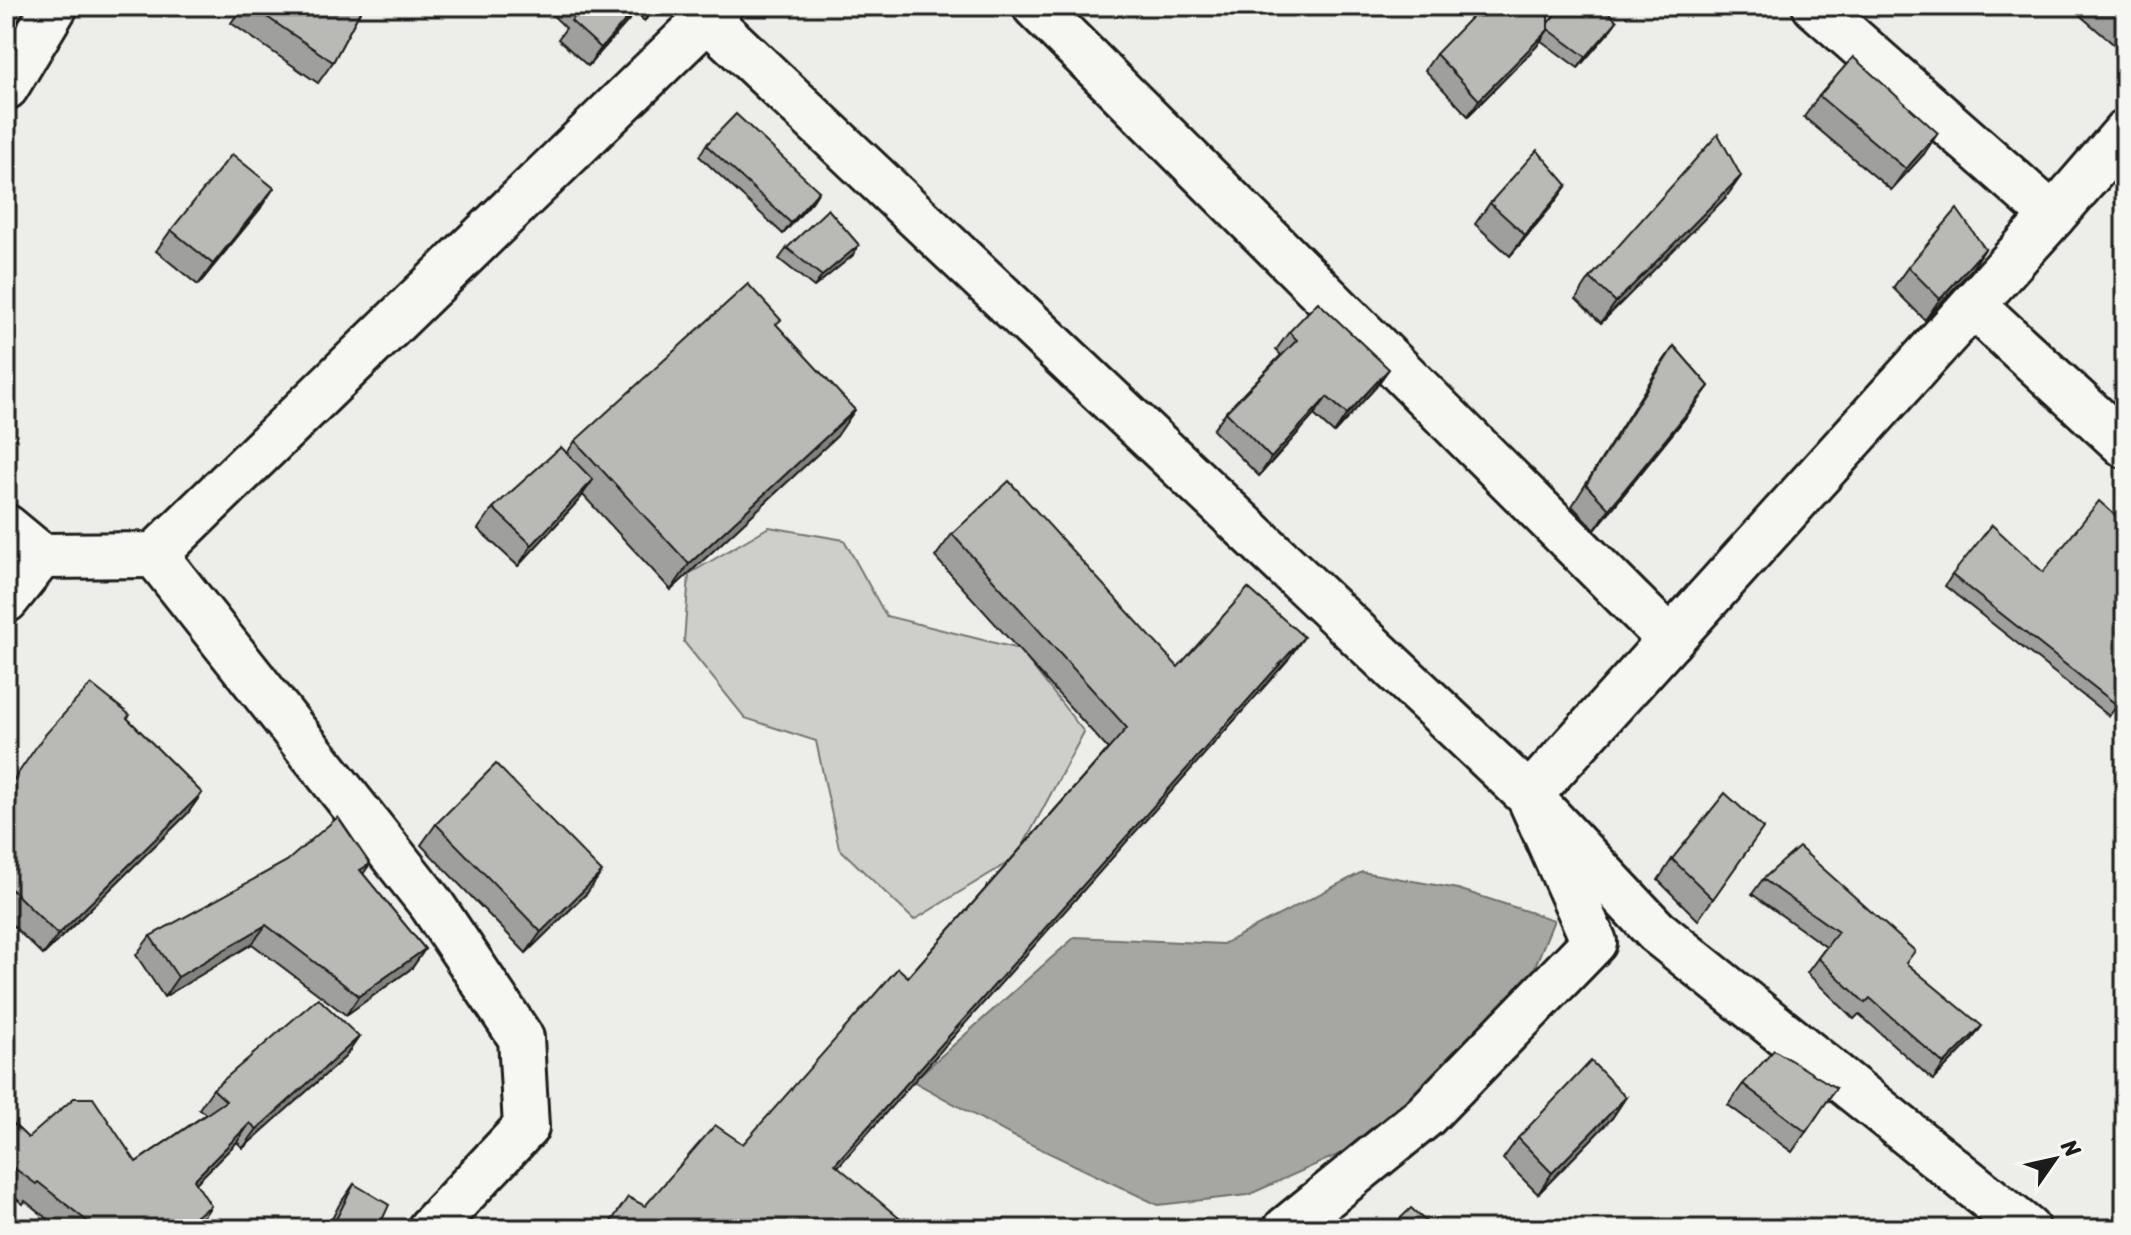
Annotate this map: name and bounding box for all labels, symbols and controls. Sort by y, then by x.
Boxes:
north arrow [2015,1119,2095,1199]
text: N [2050,1130,2092,1166]

